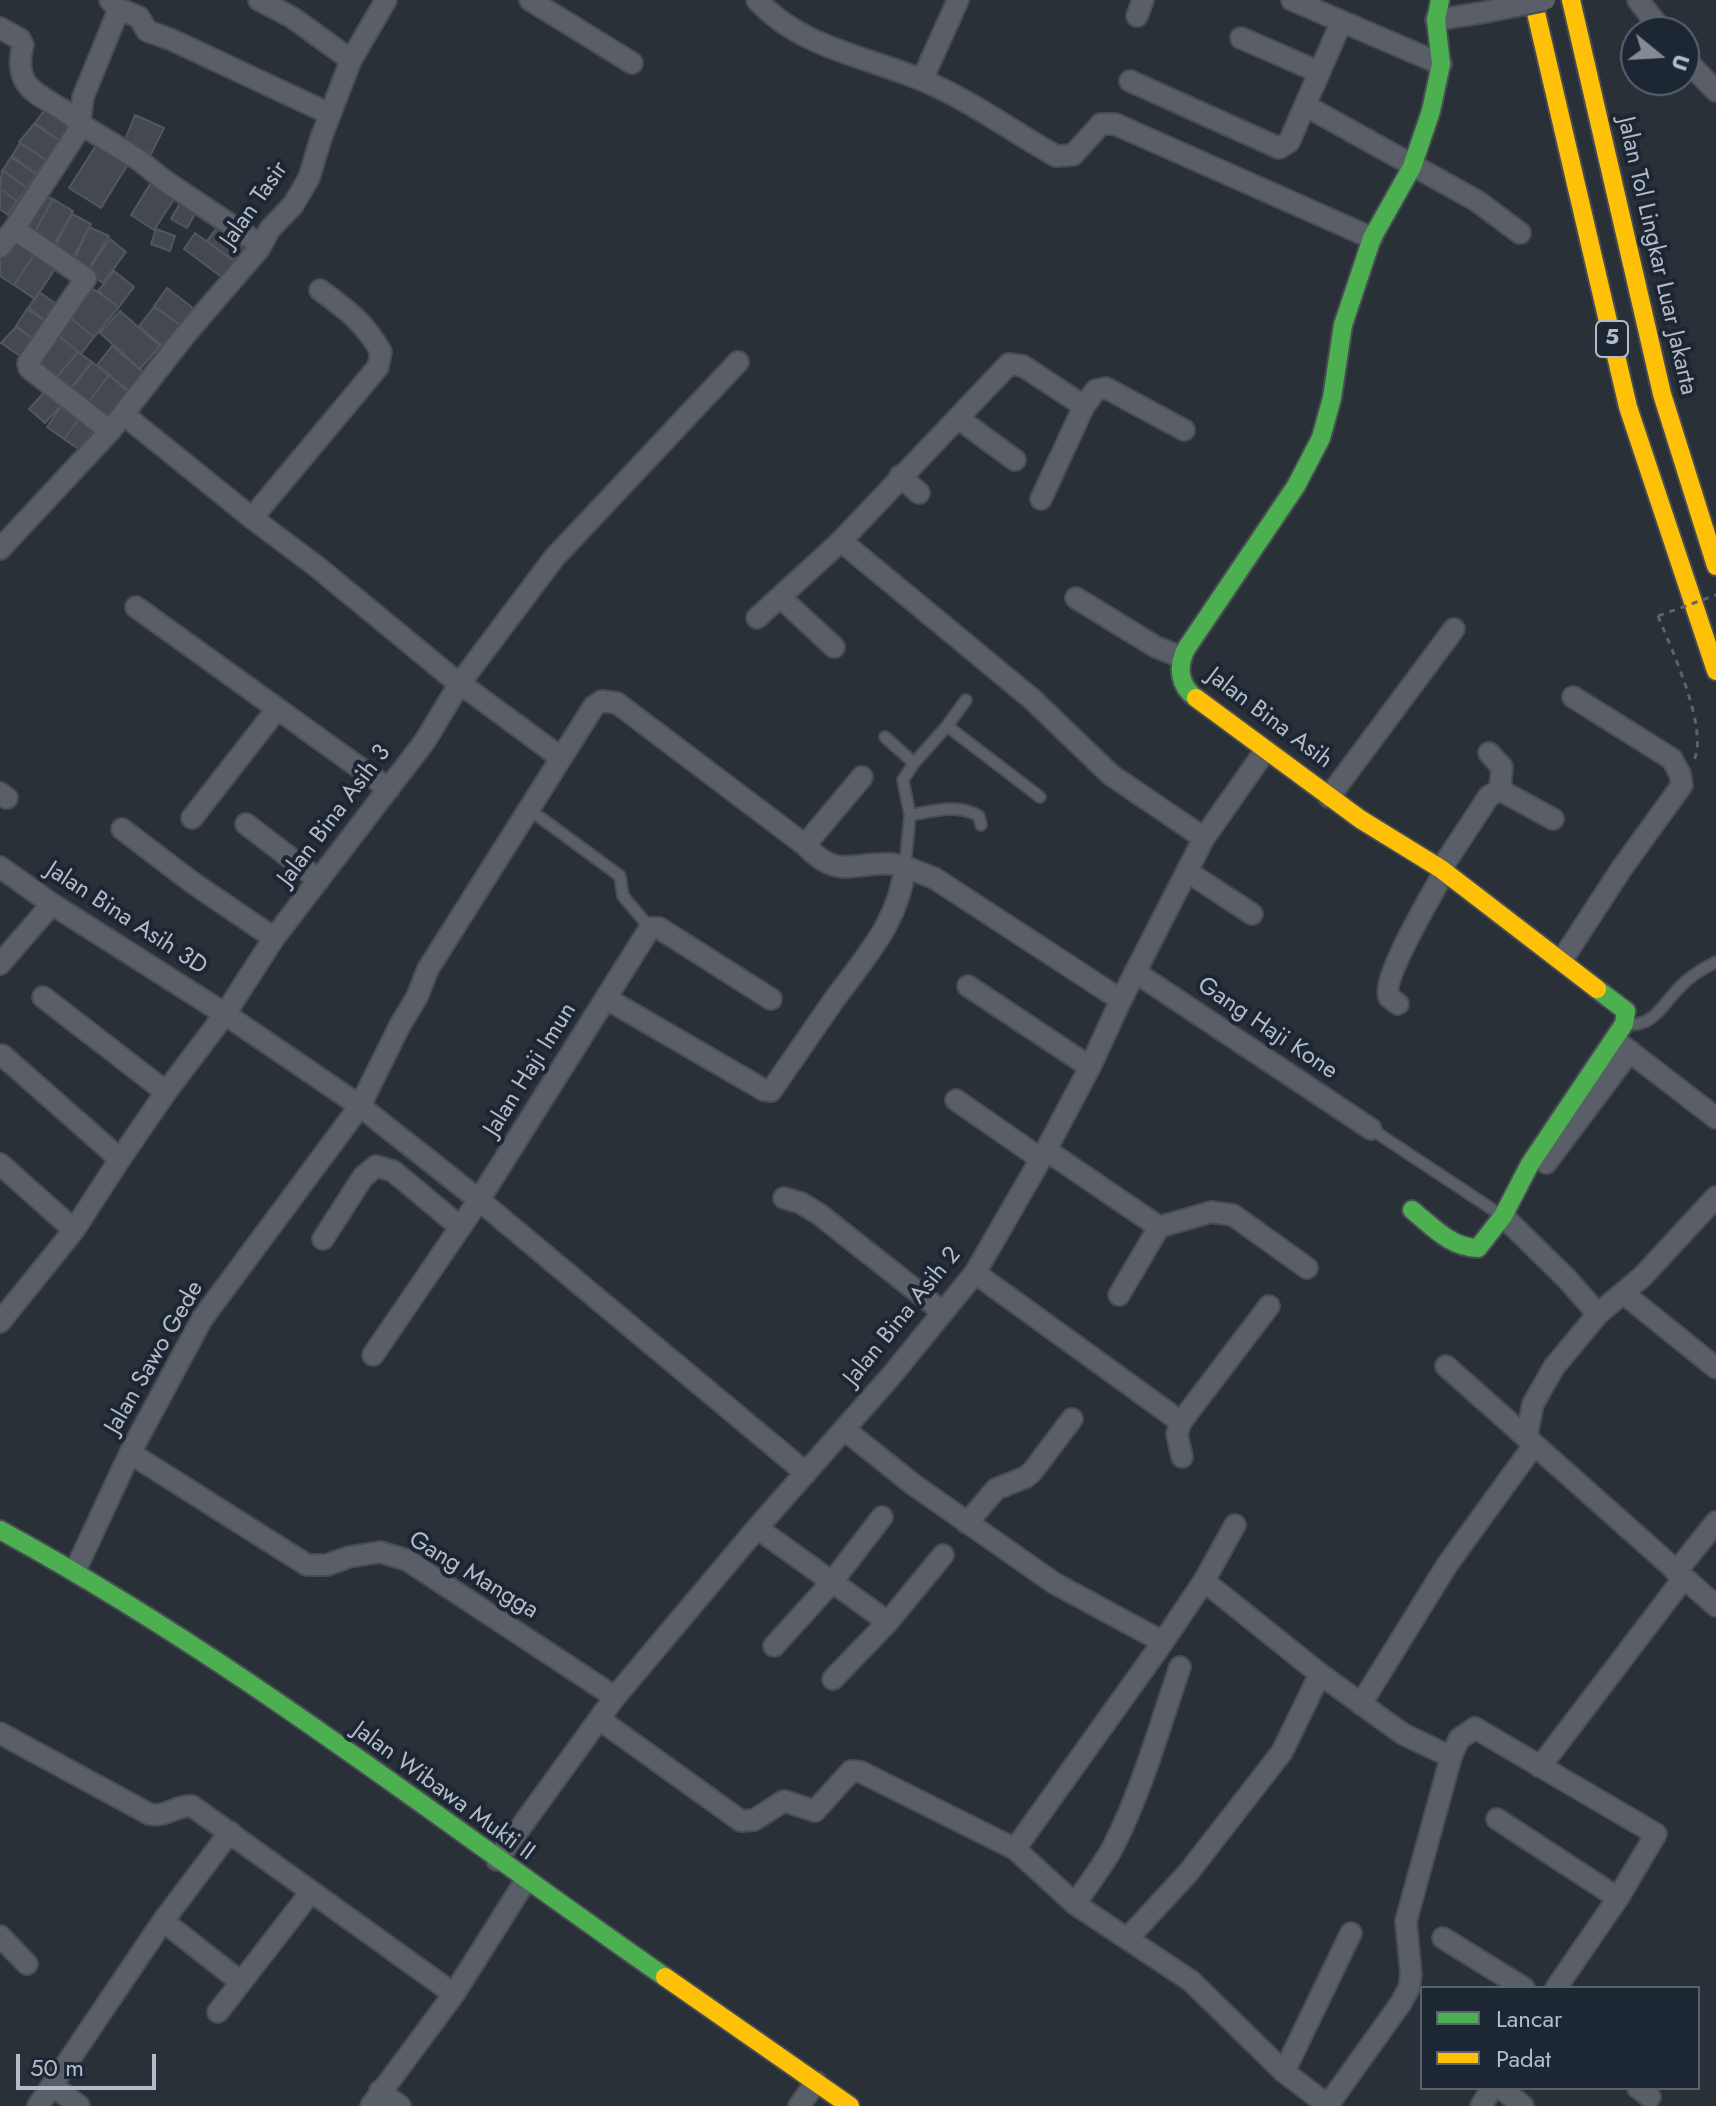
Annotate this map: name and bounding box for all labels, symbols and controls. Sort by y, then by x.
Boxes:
north arrow [1620,16,1700,96]
text: U [1663,51,1699,75]
street label: Jalan Tol Lingkar Luar Jakarta [1610,114,1702,398]
street label: Jalan Tasir [215,156,295,254]
road number: 5 [1596,321,1628,357]
street label: Jalan Bina Asih [1201,663,1337,775]
street label: Jalan Bina Asih 3 [272,740,398,892]
street label: Jalan Bina Asih 3D [40,856,212,982]
street label: Gang Haji Kone [1192,972,1342,1086]
street label: Jalan Haji Imun [478,998,584,1142]
street label: Jalan Bina Asih 2 [838,1242,968,1392]
street label: Jalan Sawo Gede [100,1276,210,1440]
street label: Gang Mangga [403,1526,543,1626]
street label: Jalan Wibawa Mukti II [346,1716,540,1868]
legend [1420,1986,1700,2090]
text: Lancar [1496,2001,1562,2036]
scale bar [20,2038,160,2088]
text: Padat [1496,2041,1551,2076]
text: 50 m [30,2050,84,2085]

